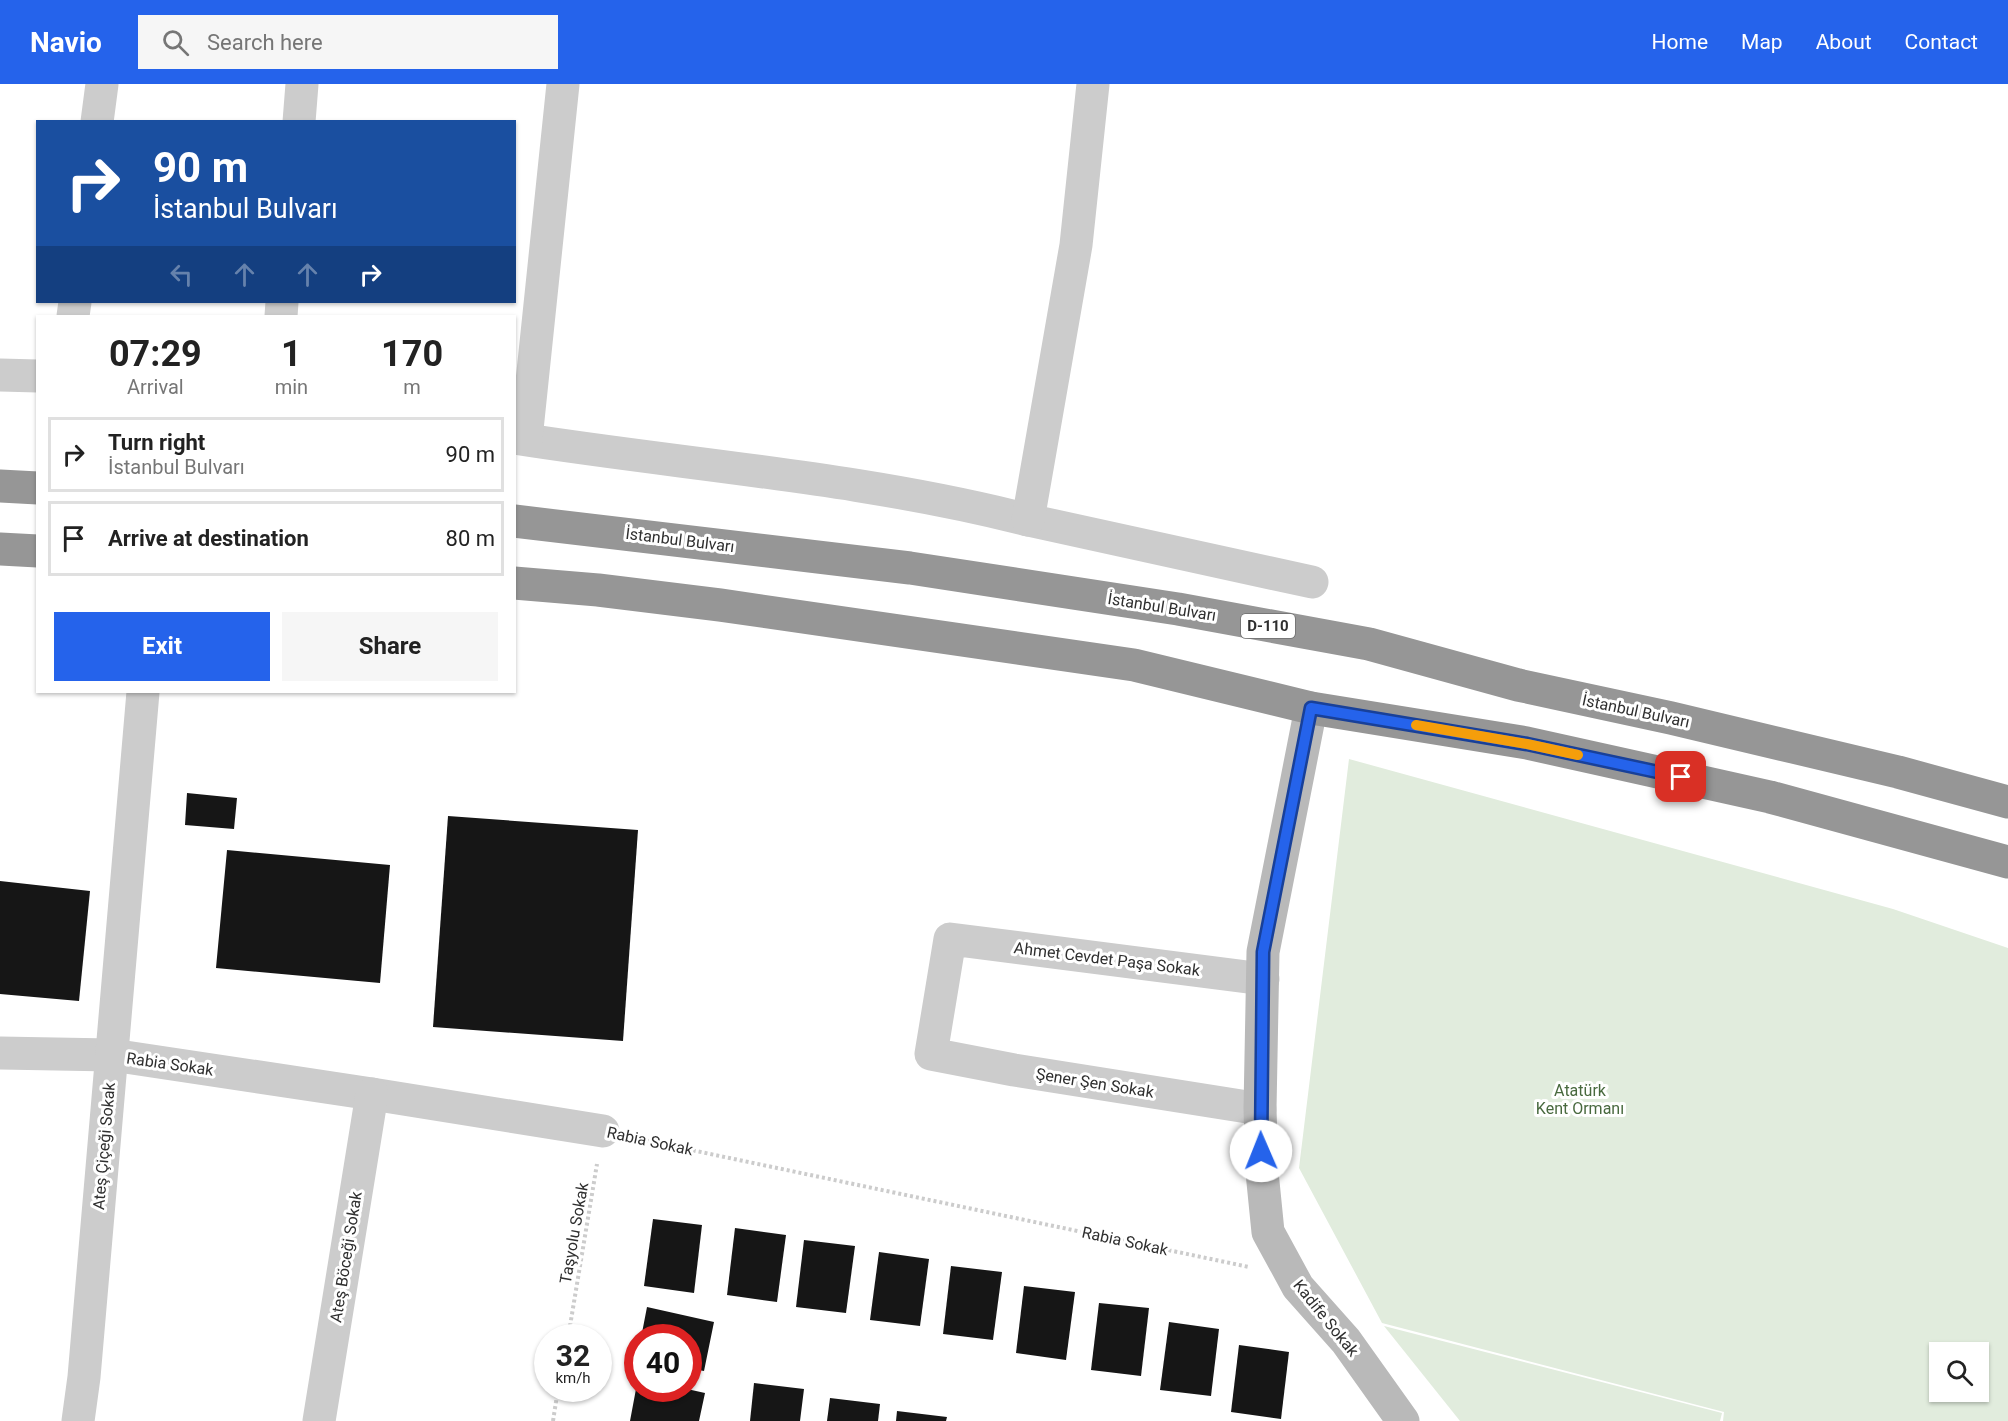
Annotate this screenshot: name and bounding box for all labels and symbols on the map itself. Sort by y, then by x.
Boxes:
street label: İstanbul Bulvarı [625,524,735,556]
street label: İstanbul Bulvarı [1106,589,1218,625]
road number: D-110 [1241,614,1295,638]
street label: İstanbul Bulvarı [1580,690,1692,732]
pin [1655,751,1706,802]
street label: Ahmet Cevdet Paşa Sokak [1013,938,1202,980]
street label: Rabia Sokak [125,1048,216,1080]
street label: Şener Şen Sokak [1035,1064,1156,1102]
street label: Ateş Çiçeği Sokak [89,1081,119,1210]
park label: Atatürk Kent Ormanı [1536,1081,1624,1118]
position arrow [1229,1119,1293,1183]
street label: Rabia Sokak [605,1123,696,1160]
street label: Taşyolu Sokak [556,1180,592,1285]
street label: Ateş Böceği Sokak [326,1189,366,1324]
street label: Rabia Sokak [1080,1223,1171,1260]
street label: Kadife Sokak [1289,1276,1363,1361]
speed limit sign: 40 [624,1324,702,1402]

